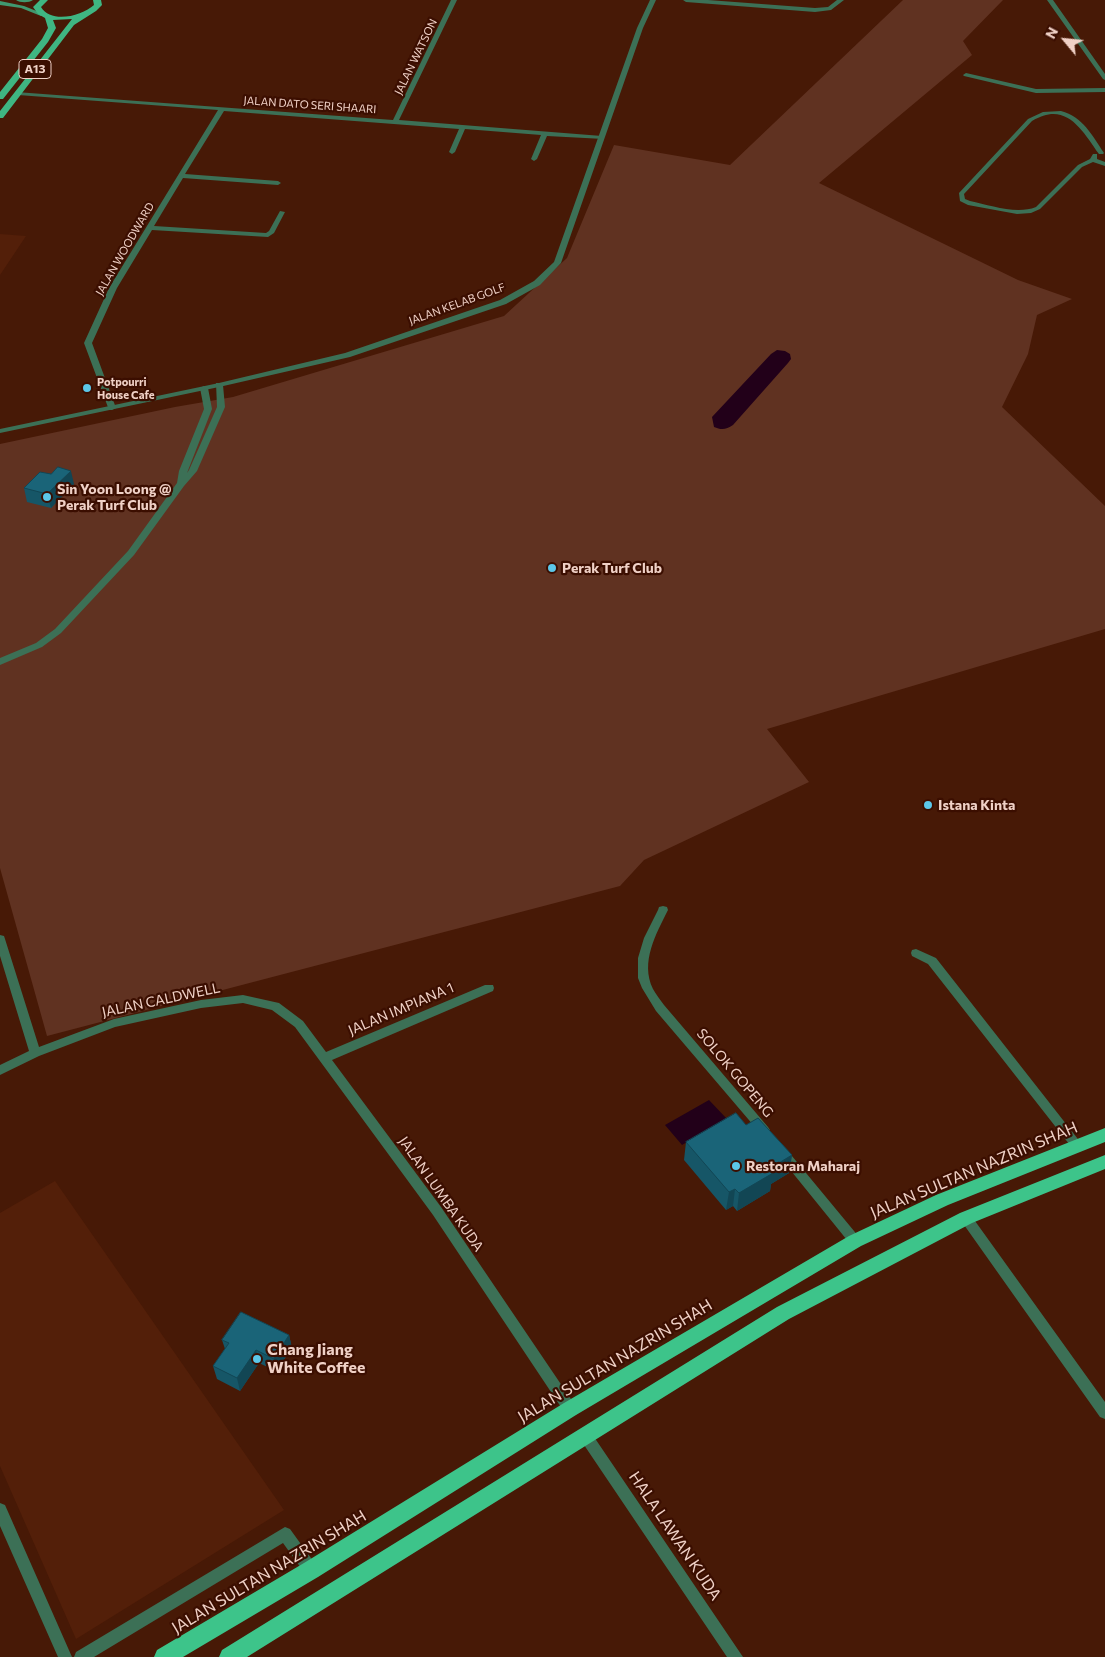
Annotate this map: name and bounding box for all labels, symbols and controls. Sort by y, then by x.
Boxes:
north arrow [1040,15,1090,65]
street label: JALAN WATSON [392,17,440,97]
text: N [1041,24,1061,41]
road number: A13 [19,60,51,78]
street label: JALAN DATO SERI SHAARI [243,94,377,116]
street label: JALAN WOODWARD [93,200,157,298]
street label: JALAN KELAB GOLF [407,280,507,328]
place label: Potpourri House Cafe [97,375,155,401]
marker: Potpourri House Cafe [81,382,93,394]
place label: Sin Yoon Loong @ Perak Turf Club [57,481,172,514]
marker: Sin Yoon Loong @ Perak Turf Club [41,491,53,503]
place label: Perak Turf Club [562,560,662,576]
marker: Perak Turf Club [546,562,558,574]
place label: Istana Kinta [938,797,1015,813]
marker: Istana Kinta [922,799,934,811]
street label: JALAN CALDWELL [100,979,222,1021]
street label: JALAN IMPIANA 1 [346,979,456,1039]
street label: SOLOK GOPENG [693,1025,777,1121]
street label: JALAN SULTAN NAZRIN SHAH [867,1118,1081,1222]
street label: JALAN LUMBA KUDA [395,1133,487,1255]
place label: Restoran Maharaj [746,1158,860,1174]
marker: Restoran Maharaj [730,1160,742,1172]
street label: JALAN SULTAN NAZRIN SHAH [514,1295,716,1427]
place label: Chang Jiang White Coffee [267,1340,365,1378]
marker: Chang Jiang White Coffee [251,1353,263,1365]
street label: HALA LAWAN KUDA [625,1468,725,1604]
street label: JALAN SULTAN NAZRIN SHAH [168,1506,370,1638]

